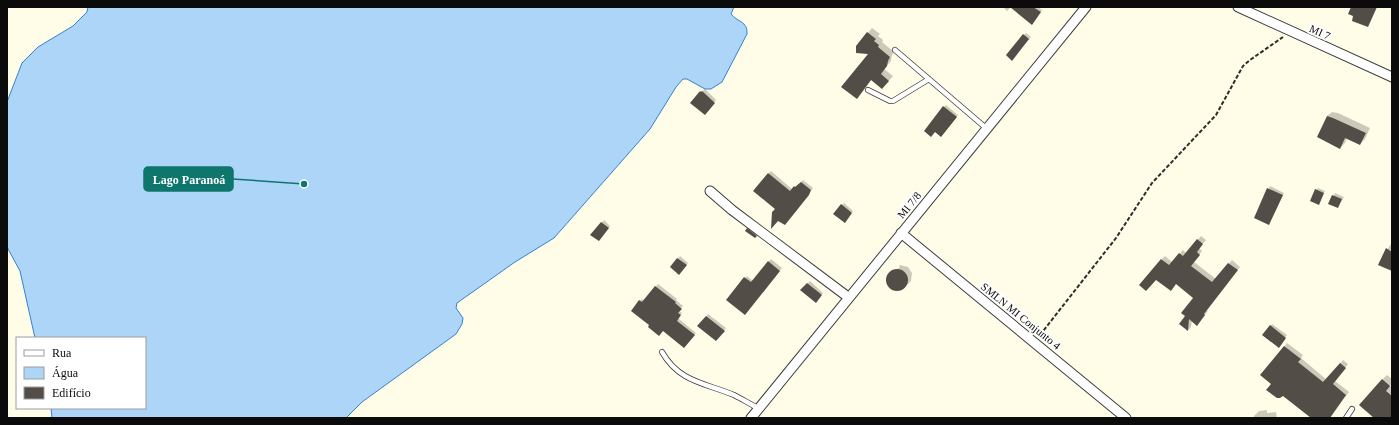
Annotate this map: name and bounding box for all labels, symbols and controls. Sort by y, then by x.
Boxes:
street label: MI 7 [1308,22,1333,42]
callout: Lago Paranoá [144,167,233,191]
text: Lago Paranoá [153,173,225,187]
street label: MI 7/8 [895,189,923,221]
street label: SMLN MI Conjunto 4 [979,280,1064,352]
legend [16,337,146,409]
text: Rua [52,346,72,360]
text: Água [52,366,79,380]
text: Edifício [52,386,91,400]

